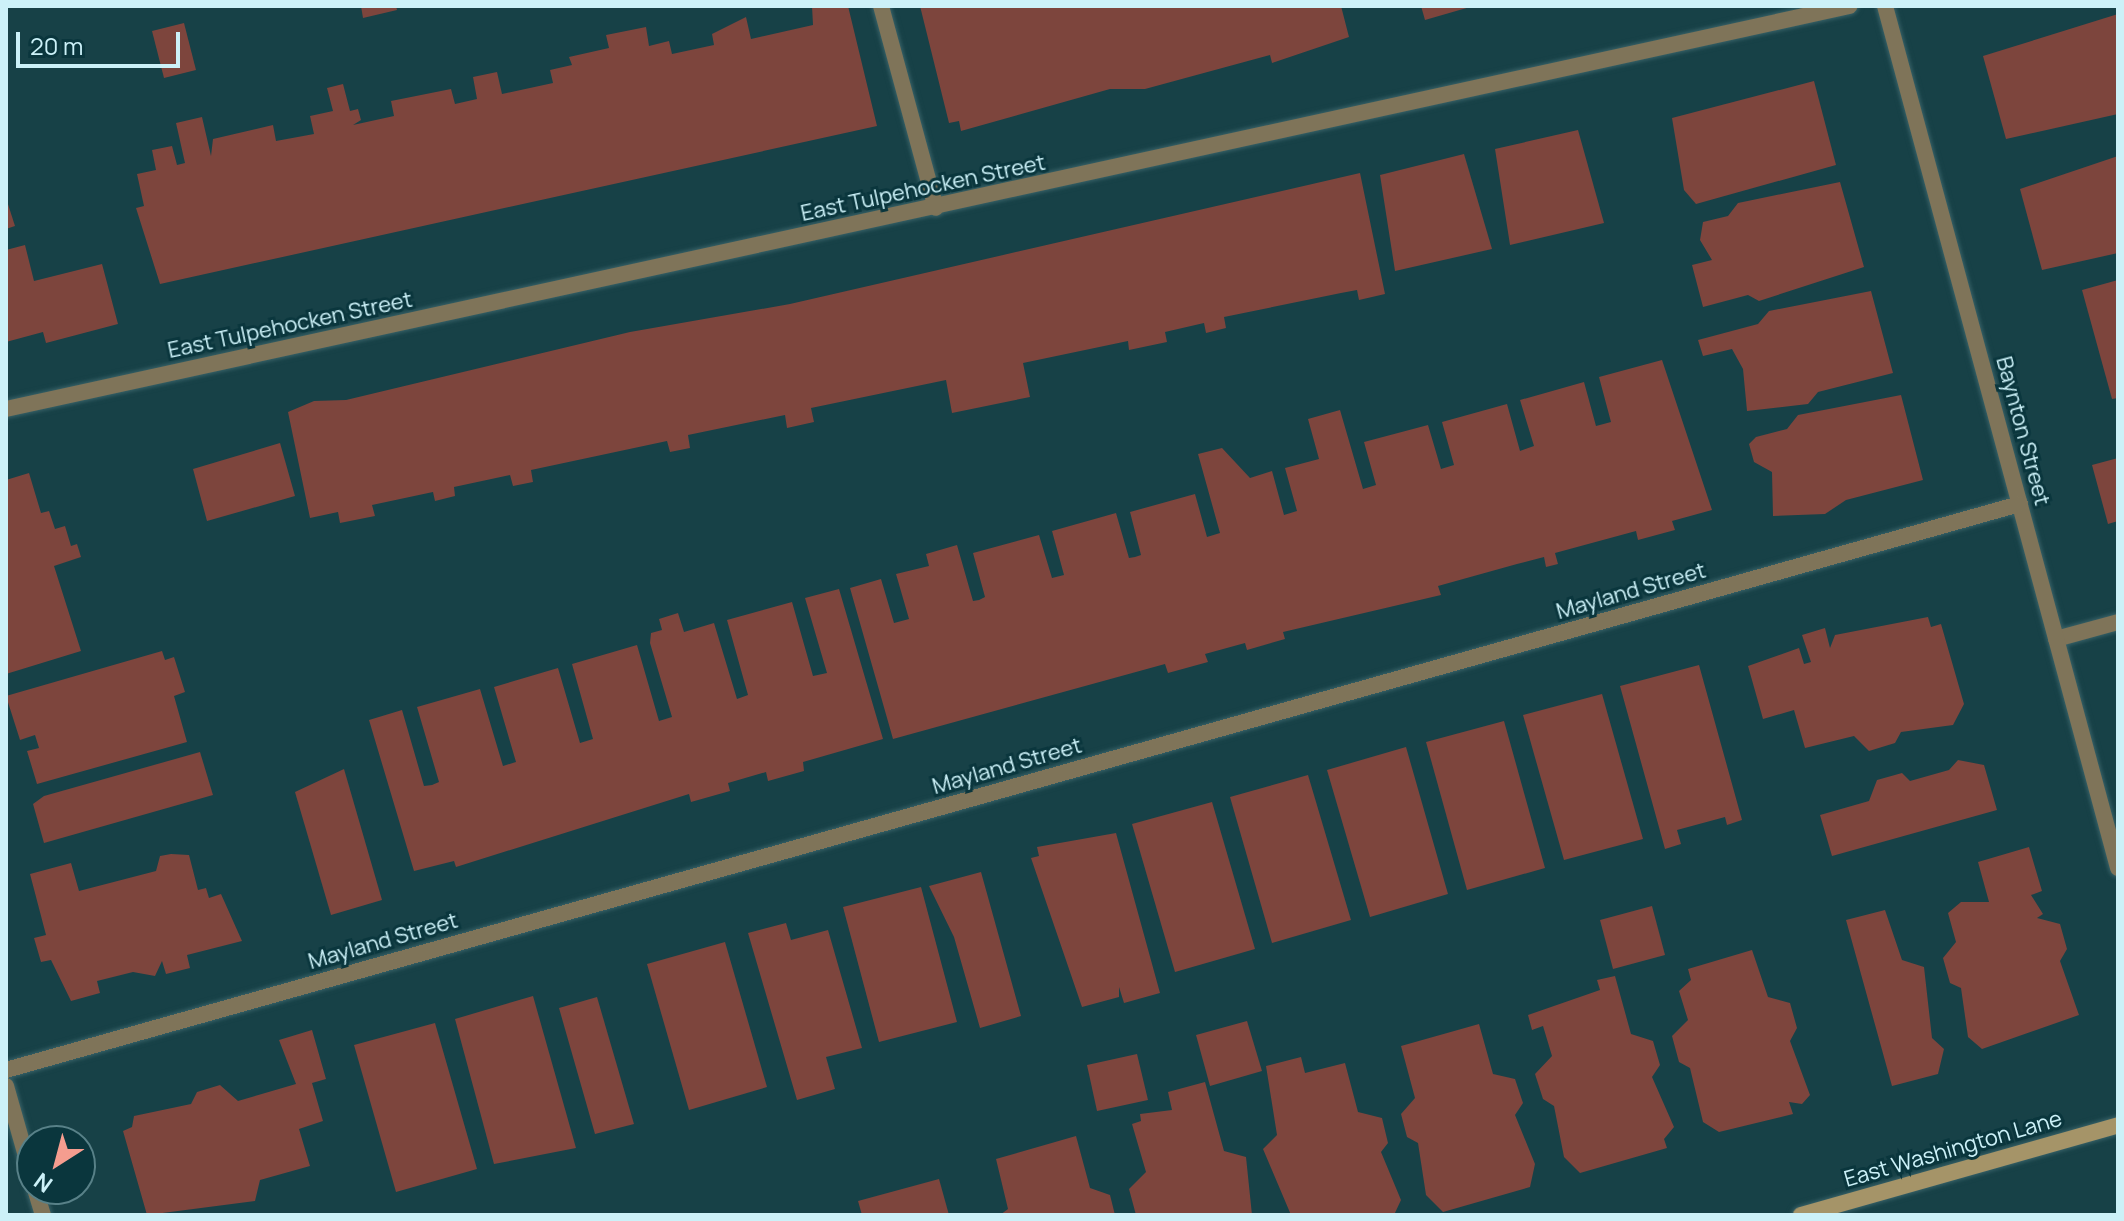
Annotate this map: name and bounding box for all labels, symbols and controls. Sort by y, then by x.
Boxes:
scale bar [20,16,184,66]
text: 20 m [30,29,83,62]
street label: East Tulpehocken Street [798,149,1048,227]
street label: East Tulpehocken Street [165,286,415,364]
street label: Baynton Street [1990,354,2056,508]
street label: Mayland Street [1553,557,1709,625]
street label: Mayland Street [929,732,1085,800]
street label: Mayland Street [305,907,461,975]
street label: East Washington Lane [1841,1105,2065,1193]
north arrow [16,1125,96,1205]
text: N [28,1166,58,1200]

